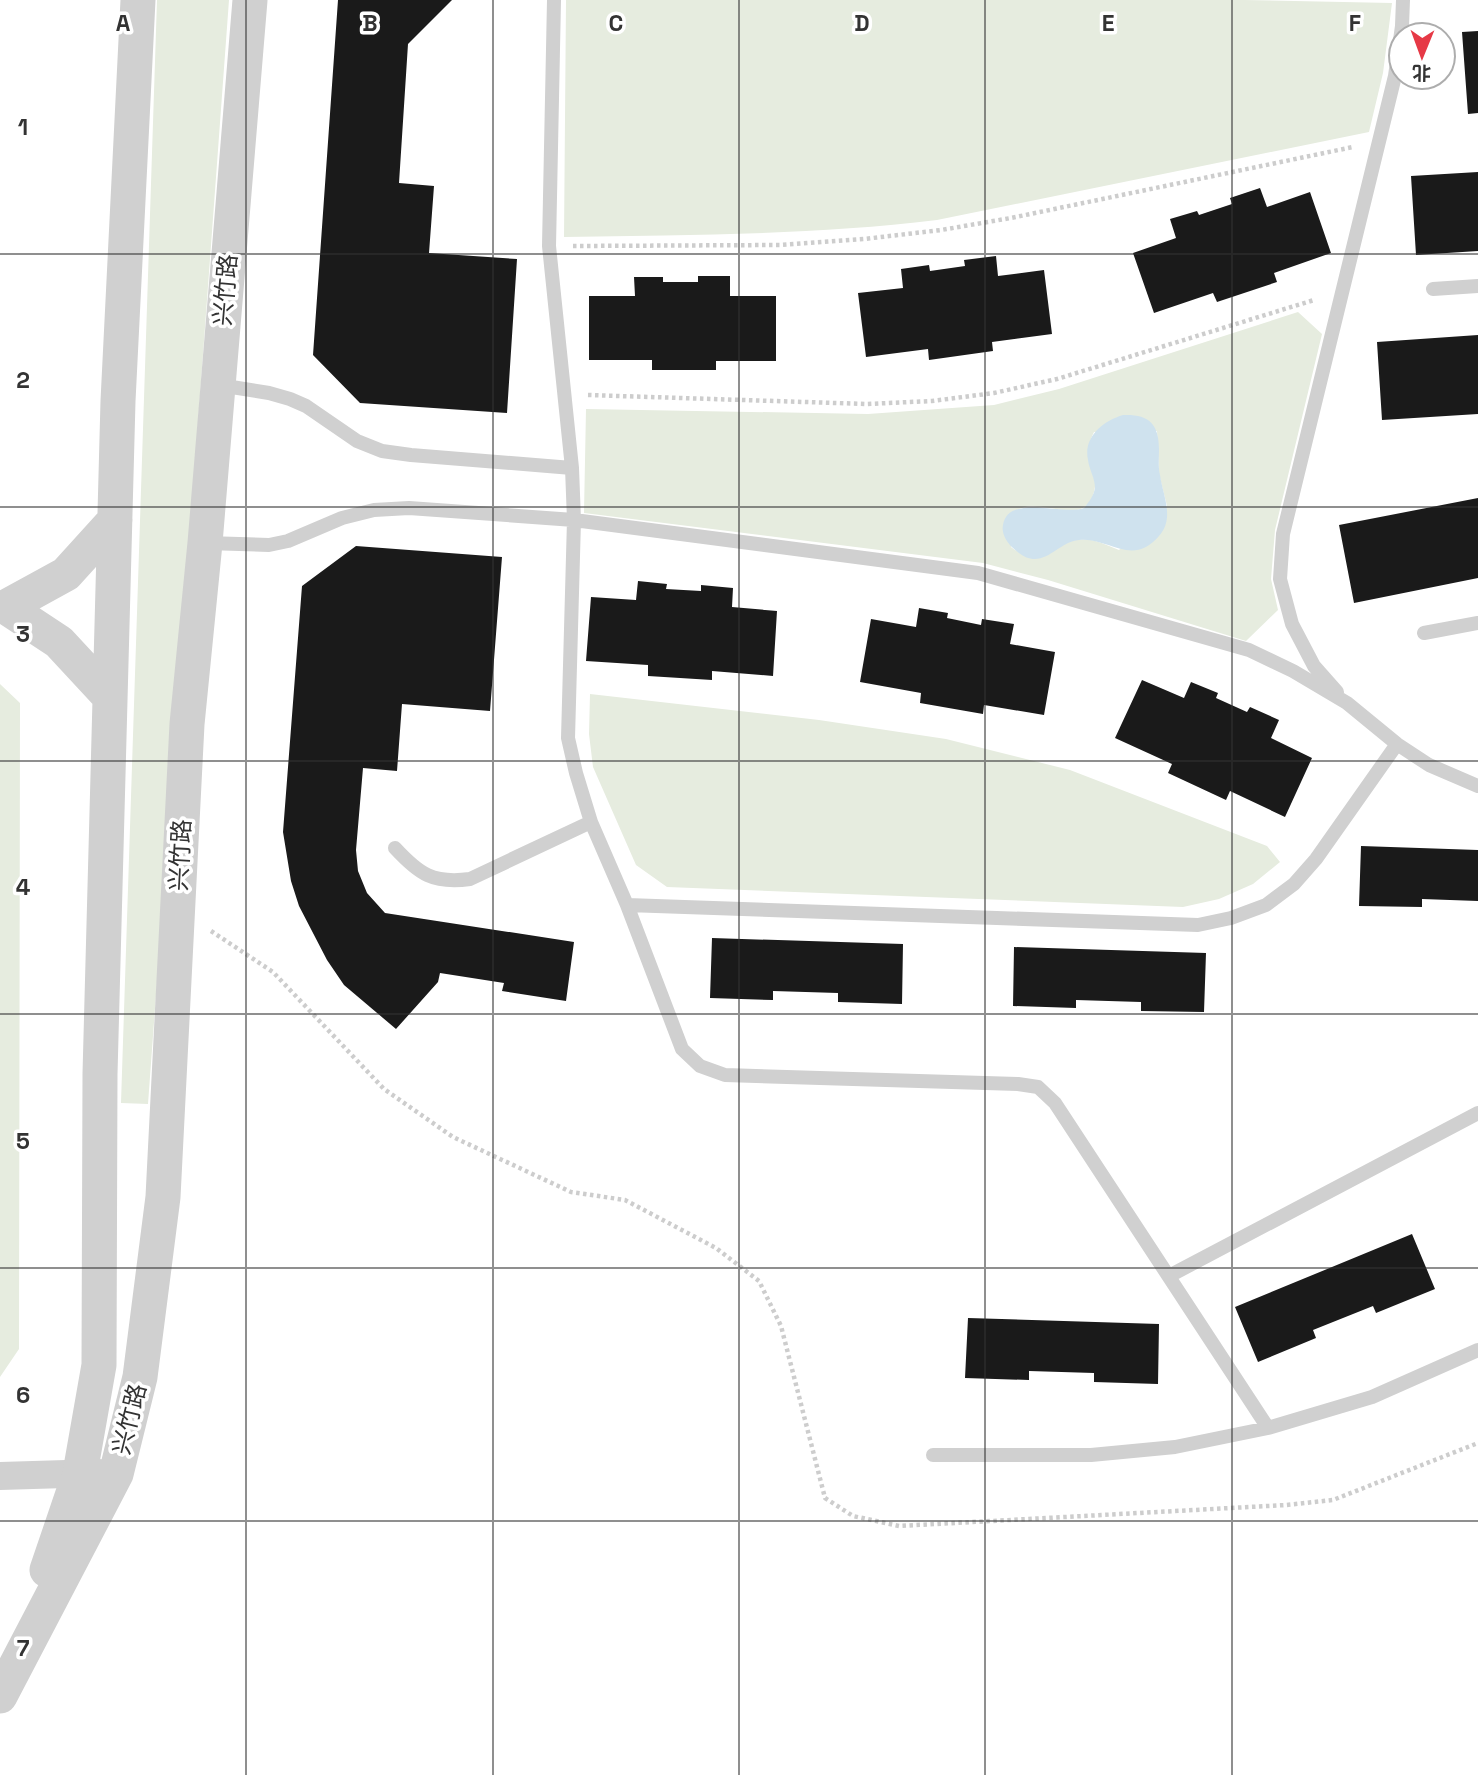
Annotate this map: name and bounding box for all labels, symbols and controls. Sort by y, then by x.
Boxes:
text: A [116,8,131,38]
text: B [362,8,378,38]
text: C [609,8,623,38]
text: D [854,8,870,38]
text: E [1102,8,1114,38]
text: F [1349,8,1361,38]
north arrow [1387,21,1457,91]
text: 北 [1412,60,1431,85]
text: 1 [18,112,28,142]
street label: 兴竹路 [206,253,244,327]
text: 2 [16,365,30,395]
text: 3 [16,619,30,649]
street label: 兴竹路 [163,818,197,892]
text: 4 [16,872,31,902]
text: 5 [16,1126,30,1156]
text: 6 [16,1380,30,1410]
street label: 兴竹路 [105,1380,153,1458]
text: 7 [17,1633,30,1663]

